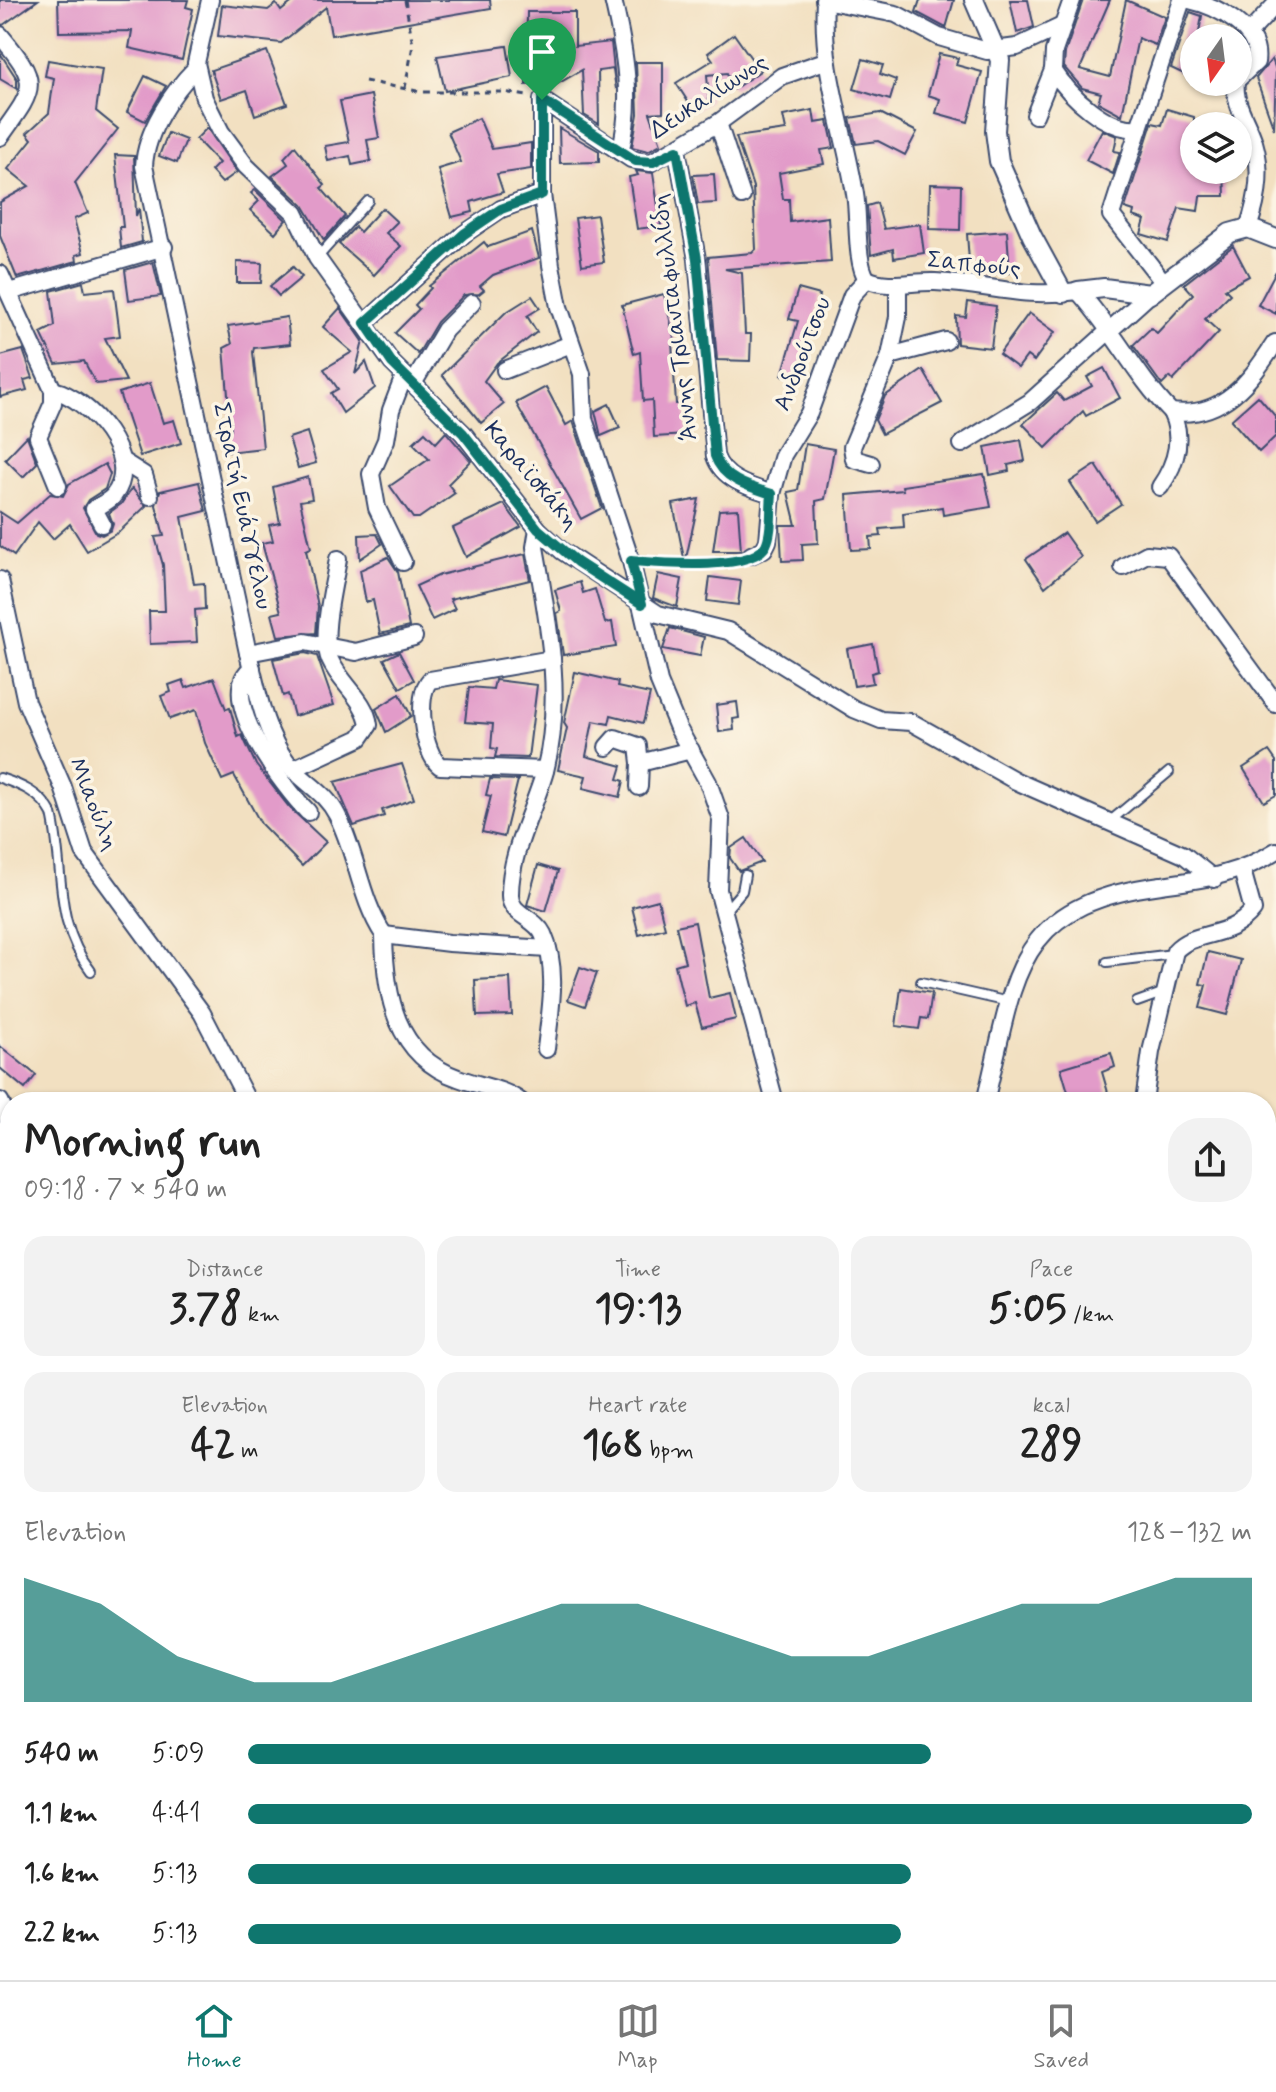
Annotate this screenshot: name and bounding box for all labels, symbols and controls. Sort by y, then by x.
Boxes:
pin [508,18,576,100]
north arrow [1180,24,1252,96]
map controls [1180,24,1252,184]
icon: arrive [520,30,564,74]
street label: Δευκαλίωνος [644,47,774,147]
button: layers [1180,112,1252,184]
street label: Άννης Τριανταφυλλίδη [644,192,706,442]
street label: Σαπφούς [926,245,1022,285]
street label: Ανδρούτσου [767,292,839,415]
street label: Στρατή Ευάγγελου [205,400,279,612]
street label: Καραϊσκάκη [476,415,586,537]
street label: Μιαούλη [60,753,126,855]
text: Morning run [24,1114,261,1172]
button: share [1168,1118,1252,1202]
text: 09:18 · 7 × 540 m [24,1173,227,1207]
text: Distance [186,1256,263,1284]
text: Time [615,1256,661,1284]
text: Pace [1029,1256,1073,1284]
text: 3.78 [169,1284,242,1336]
text: 19:13 [594,1284,682,1336]
text: 5:05 [988,1284,1067,1336]
text: km [242,1301,280,1329]
text: /km [1067,1301,1114,1329]
text: Elevation [181,1392,268,1420]
text: Heart rate [589,1392,687,1420]
text: kcal [1033,1392,1070,1420]
text: 42 [191,1420,235,1472]
text: 168 [582,1420,644,1472]
text: 289 [1020,1420,1083,1472]
text: m [235,1437,259,1465]
text: bpm [644,1437,694,1465]
text: Elevation [24,1516,126,1550]
text: 128–132 m [1127,1516,1252,1550]
text: 540 m [24,1737,99,1771]
text: 5:09 [152,1737,205,1771]
text: 1.1 km [24,1797,98,1831]
text: 4:41 [152,1797,200,1831]
text: 1.6 km [24,1857,99,1891]
text: 5:13 [152,1857,197,1891]
text: 2.2 km [24,1917,100,1951]
text: 5:13 [152,1917,197,1951]
tab: Home [187,1999,242,2075]
tab: Map [616,1999,660,2075]
tab: Saved [1033,1999,1089,2075]

